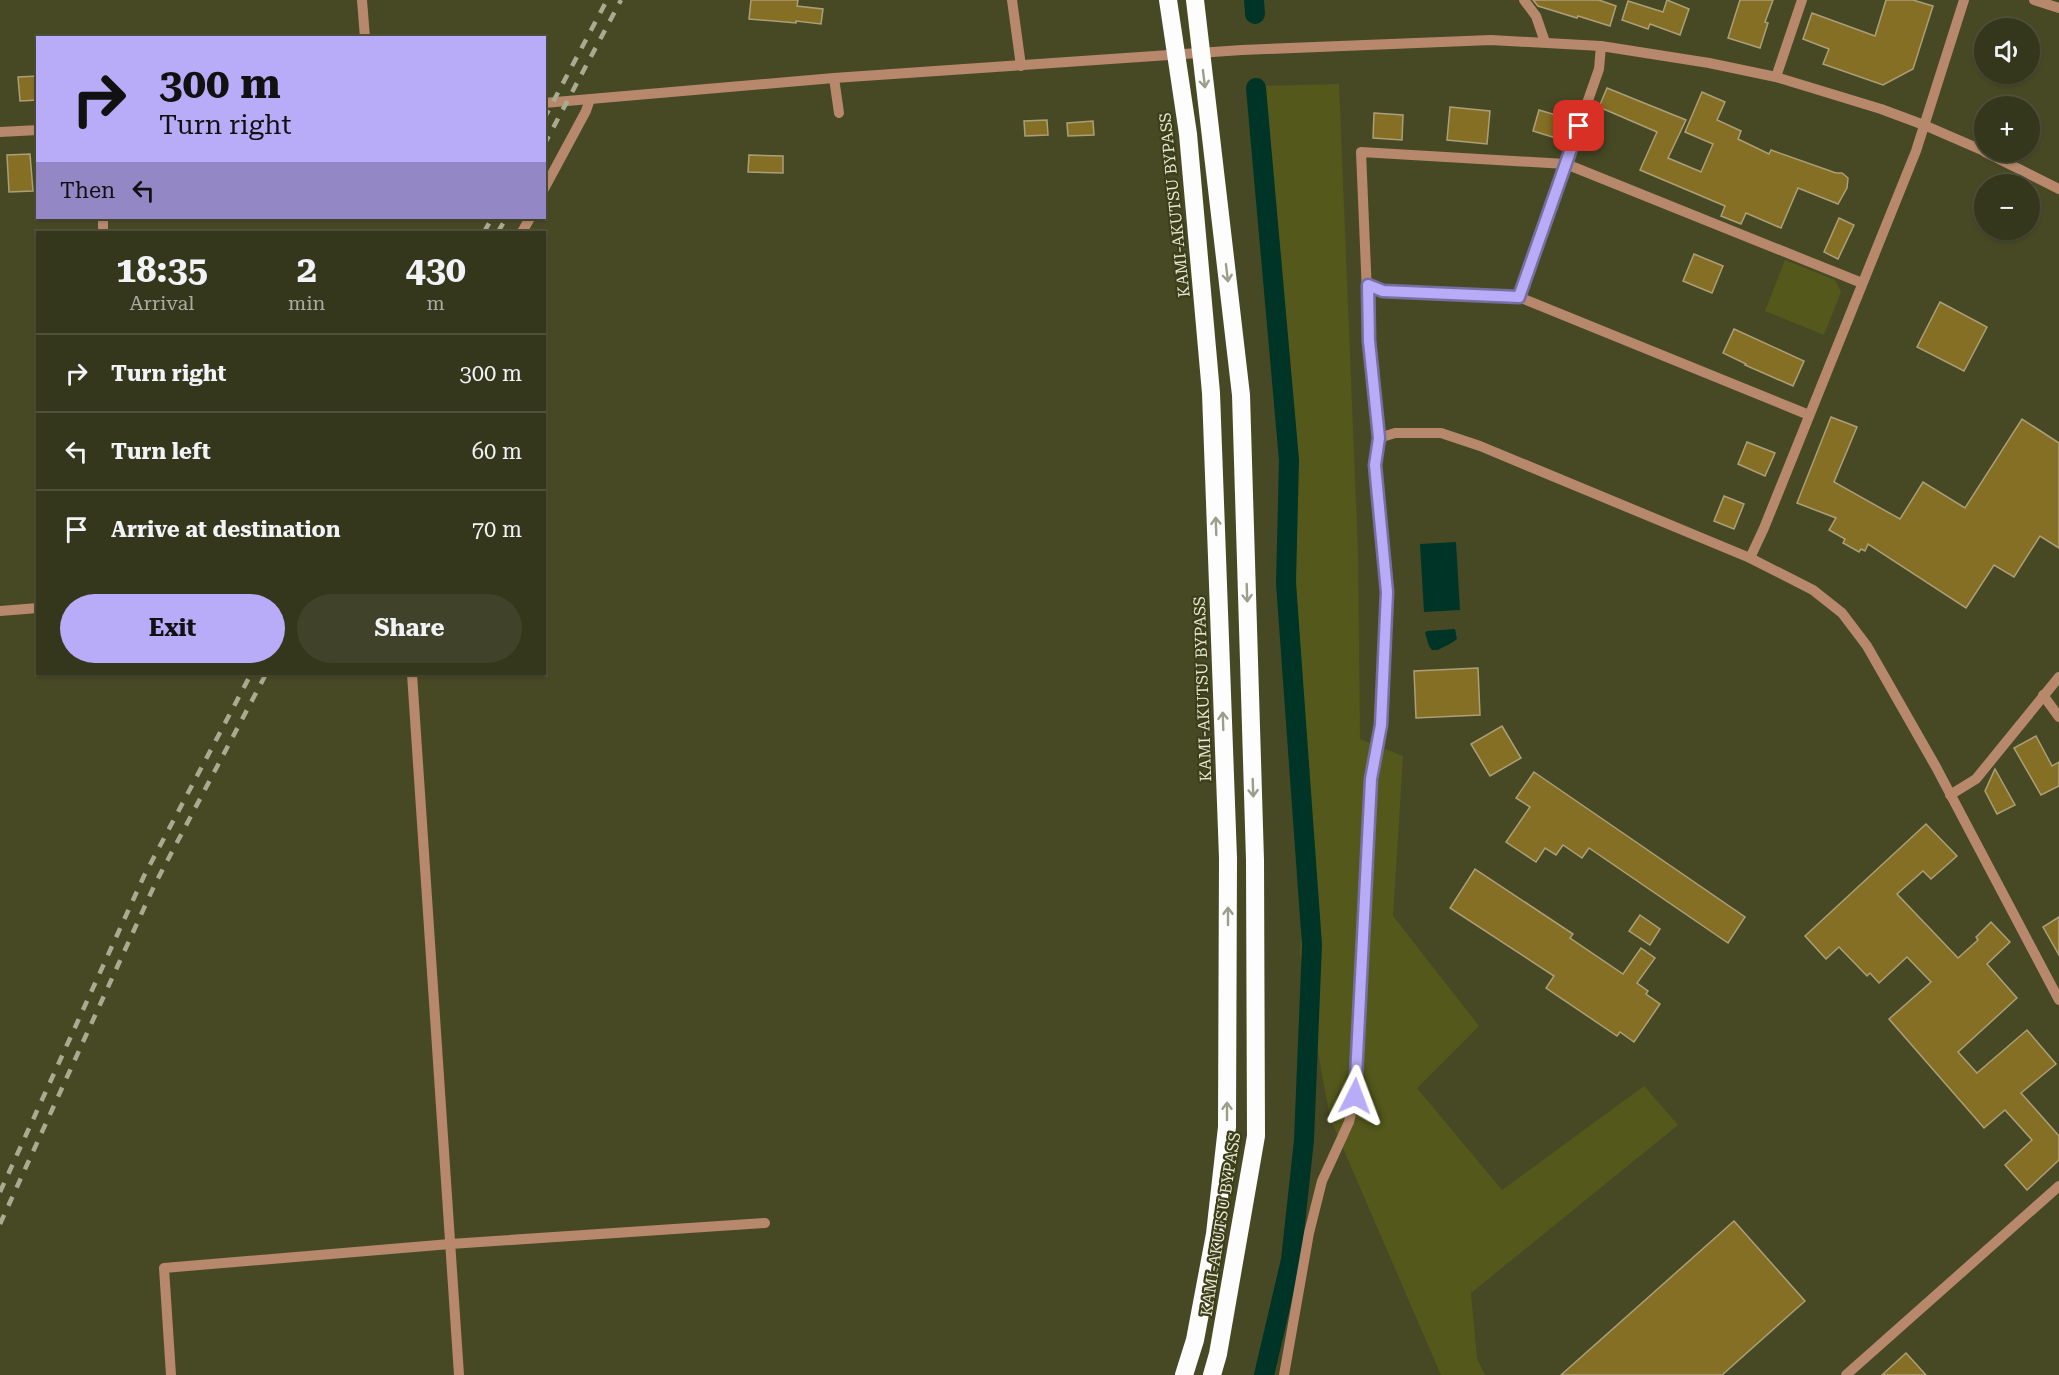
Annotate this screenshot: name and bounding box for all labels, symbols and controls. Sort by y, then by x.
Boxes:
map controls [1974,18,2040,240]
button: sound [1974,18,2040,84]
text: 300 m [159,59,281,108]
icon: right [60,60,138,138]
one-way arrow [1199,68,1210,88]
button: + [1974,96,2040,162]
pin [1553,100,1604,151]
text: Turn right [159,109,292,141]
icon: arrive [1562,109,1595,142]
street label: KAMI-AKUTSU BYPASS [1155,112,1194,298]
icon: left [127,174,160,207]
button: − [1974,174,2040,240]
text: Then [60,178,115,203]
text: 18:35 [116,249,208,291]
text: 2 [297,249,317,291]
text: 430 [406,249,466,291]
one-way arrow [1222,262,1233,282]
text: Arrival [129,291,194,315]
text: min [288,291,325,315]
text: m [427,291,445,315]
icon: right [60,357,93,390]
text: Turn right [111,361,226,386]
text: 300 m [459,361,522,386]
icon: left [60,435,93,468]
text: Turn left [111,439,211,464]
text: 60 m [472,439,522,464]
icon: arrive [60,513,93,546]
one-way arrow [1210,516,1221,536]
text: Arrive at destination [111,517,340,542]
text: 70 m [472,517,522,542]
one-way arrow [1241,582,1253,602]
button: Exit [60,594,285,663]
button: Share [297,594,522,663]
street label: KAMI-AKUTSU BYPASS [1190,596,1215,782]
one-way arrow [1217,711,1228,731]
one-way arrow [1247,777,1258,797]
one-way arrow [1222,906,1234,926]
position arrow [1323,1064,1387,1128]
one-way arrow [1221,1101,1233,1121]
street label: KAMI-AKUTSU BYPASS [1197,1131,1244,1317]

